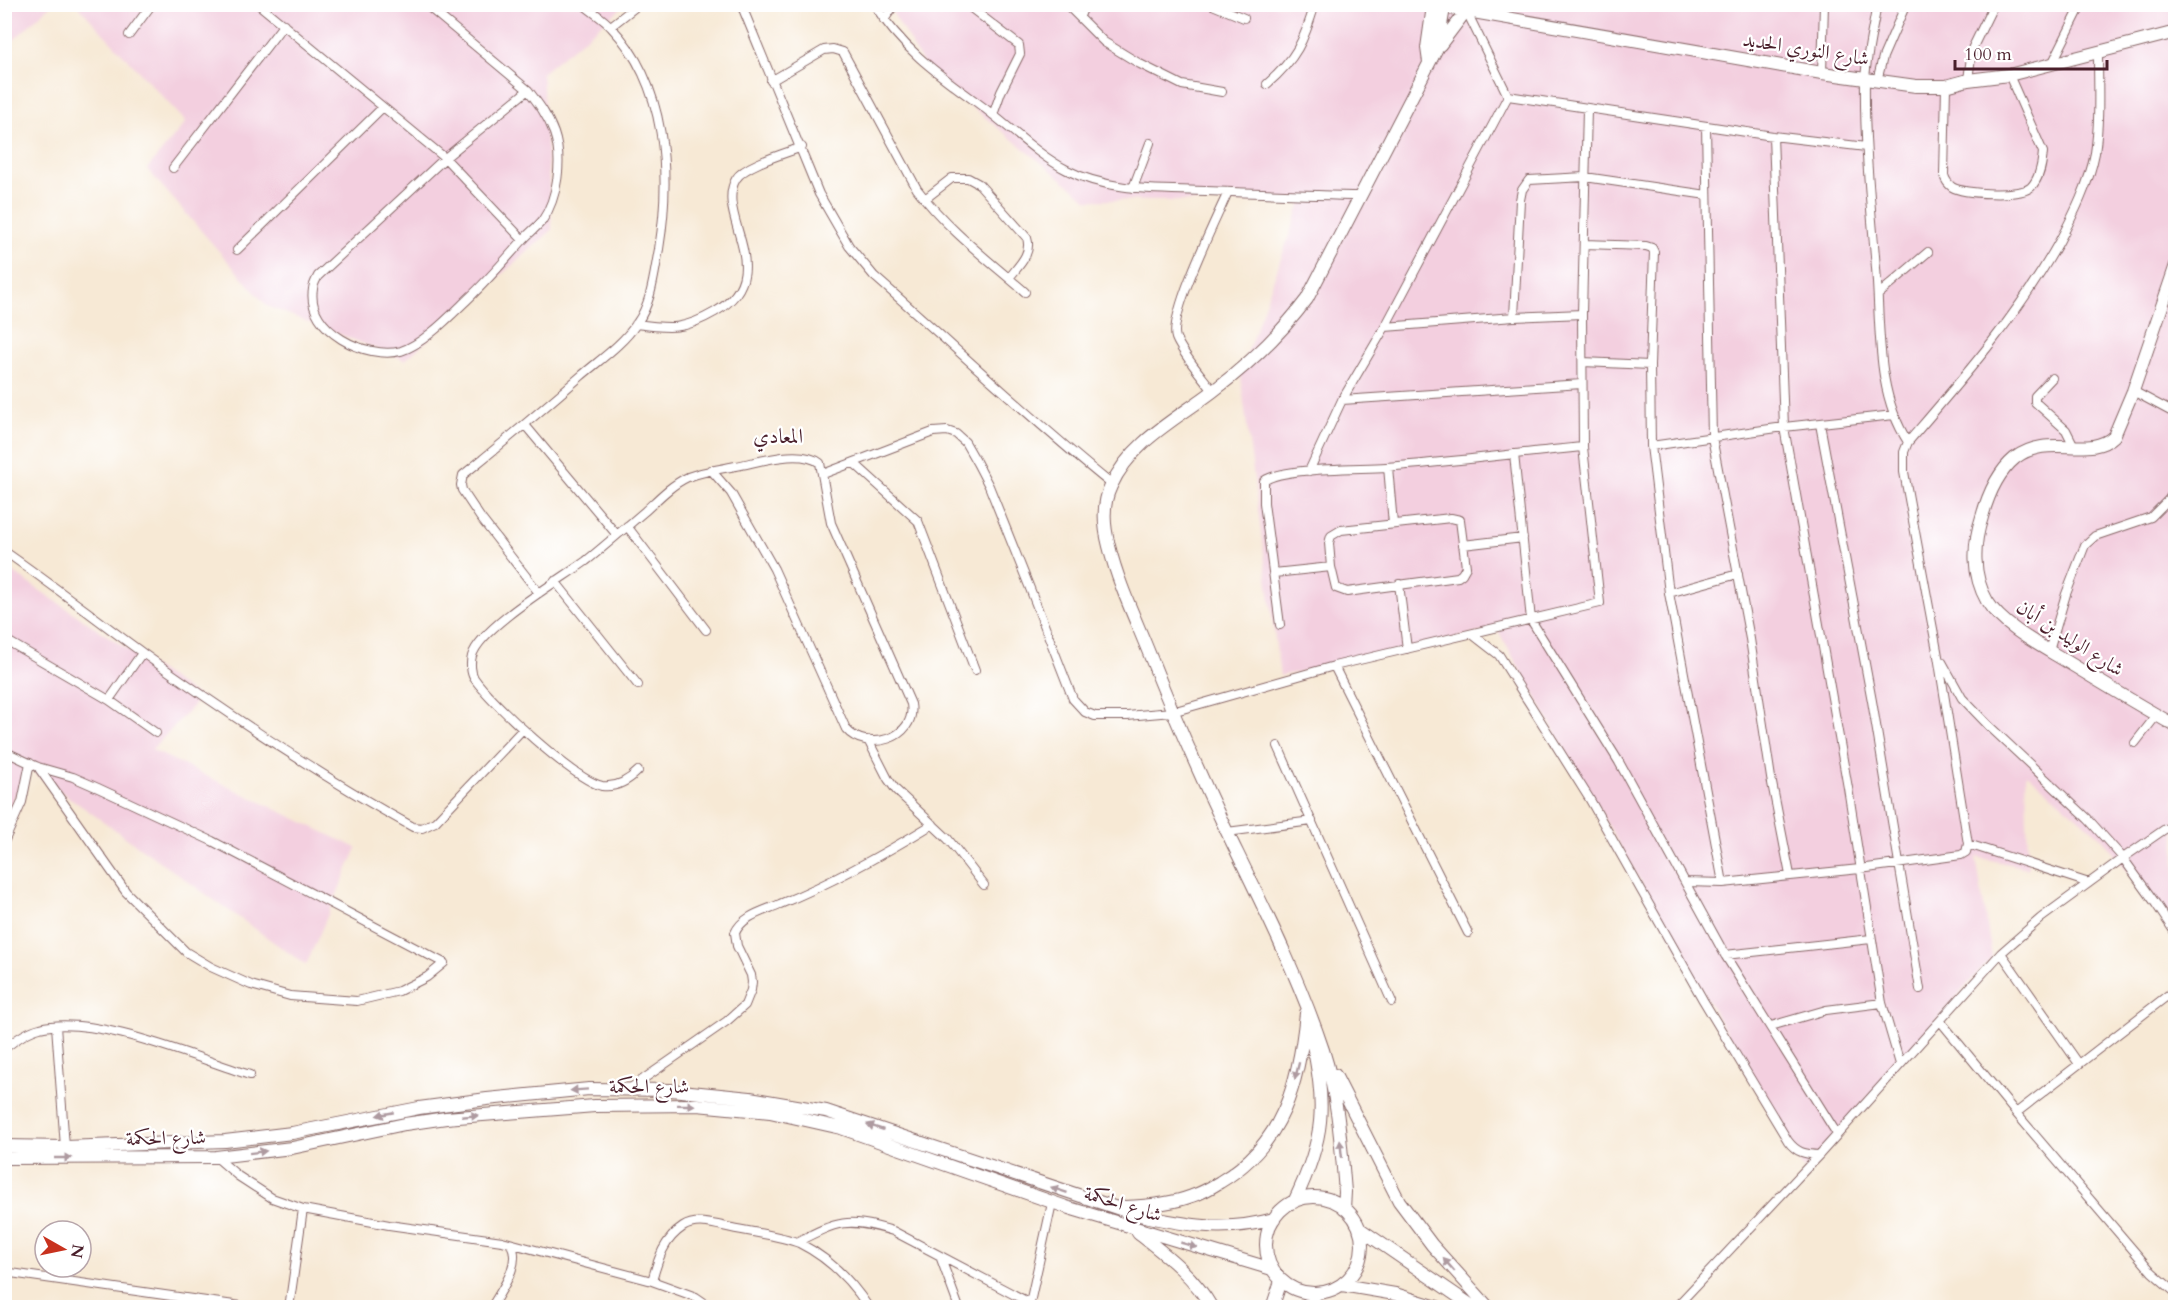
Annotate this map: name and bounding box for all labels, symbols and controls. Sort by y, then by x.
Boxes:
street label: شارع النوري الحديد [1740,26,1871,76]
scale bar [1955,33,2106,71]
text: 100 m [1964,42,2012,67]
district label: المعادي [753,422,803,452]
street label: شارع الوليد بن أبان [2009,592,2129,686]
one-way arrow [1292,1062,1302,1080]
street label: شارع الحكمة [609,1073,689,1104]
one-way arrow [569,1085,588,1095]
one-way arrow [677,1100,696,1110]
one-way arrow [376,1110,395,1119]
one-way arrow [461,1111,480,1121]
one-way arrow [865,1121,883,1131]
street label: شارع الحكمة [126,1124,206,1156]
one-way arrow [1337,1140,1346,1159]
one-way arrow [248,1147,267,1157]
one-way arrow [53,1153,72,1163]
street label: شارع الحكمة [1080,1179,1165,1232]
one-way arrow [1050,1185,1068,1195]
north arrow [33,1219,93,1279]
one-way arrow [1180,1241,1198,1250]
text: N [65,1243,89,1260]
one-way arrow [1443,1258,1456,1273]

